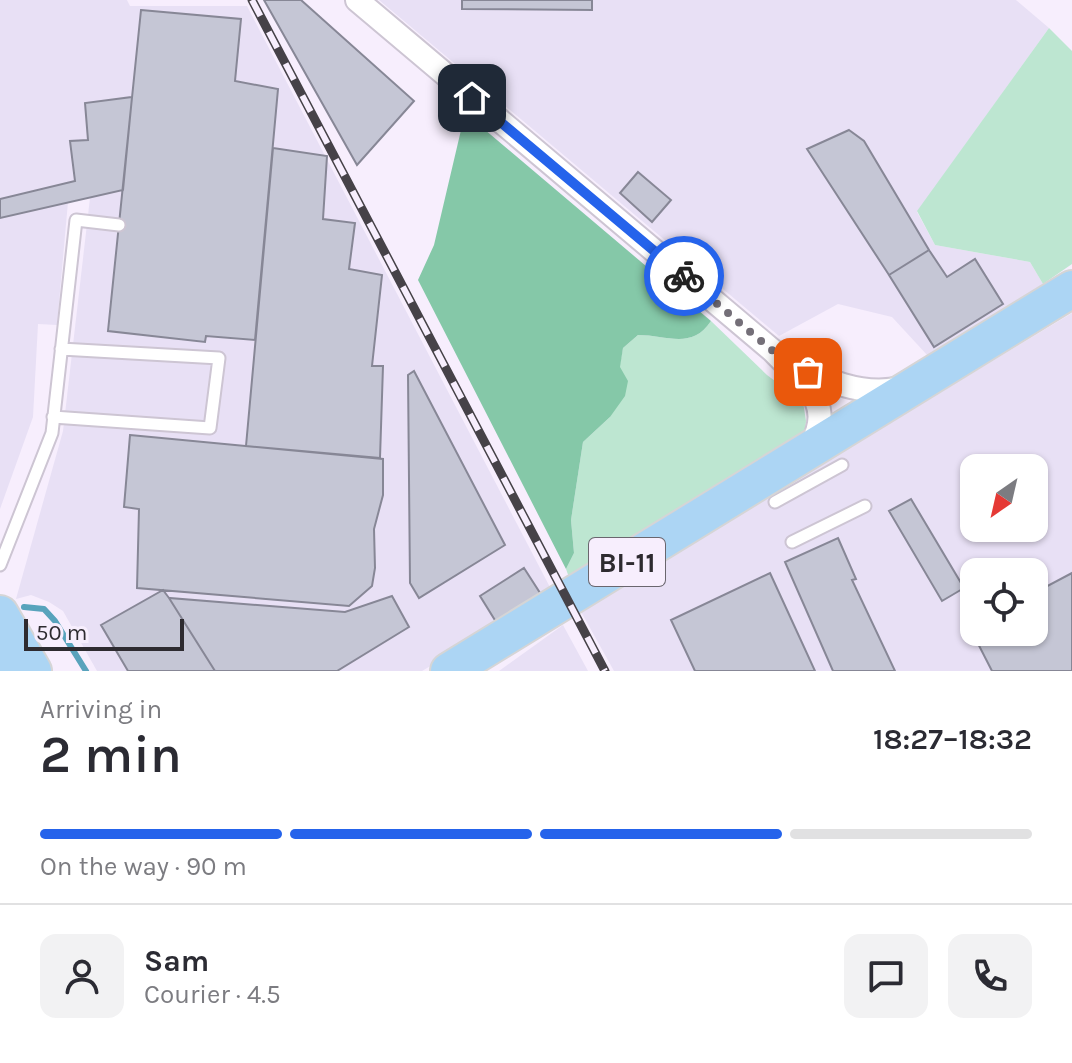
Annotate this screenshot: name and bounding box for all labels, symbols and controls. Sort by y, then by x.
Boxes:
pin [438,64,506,132]
icon: home [450,76,494,120]
courier [644,236,724,316]
icon: bike [662,254,706,298]
pin [774,338,842,406]
icon: bag [786,350,830,394]
north arrow [960,454,1048,542]
map controls [960,454,1048,646]
road number: BI-11 [589,538,665,586]
button: locate [960,558,1048,646]
scale bar [24,615,184,651]
text: 50 m [36,620,87,646]
text: Arriving in [40,694,162,725]
text: 18:27–18:32 [873,721,1032,757]
text: 2 min [40,724,182,785]
text: On the way · 90 m [40,851,247,882]
button: person [40,934,124,1018]
button: chat [844,934,928,1018]
button: phone [948,934,1032,1018]
text: Sam [144,943,209,979]
text: Courier · 4.5 [144,979,281,1010]

